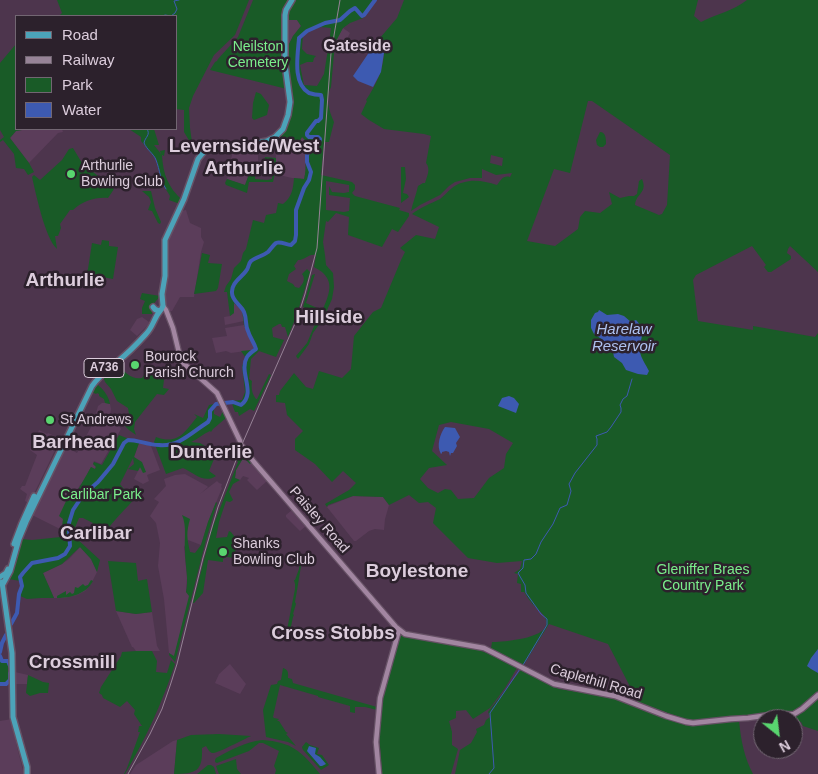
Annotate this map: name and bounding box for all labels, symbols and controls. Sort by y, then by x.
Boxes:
legend [15,15,178,130]
text: Road [62,26,98,43]
district label: Gateside [323,37,391,57]
park label: Neilston Cemetery [228,39,288,72]
text: Railway [62,51,115,68]
text: Park [62,76,93,93]
text: Water [62,101,101,118]
district label: Levernside/West Arthurlie [169,136,319,180]
place label: Arthurlie Bowling Club [81,158,163,190]
marker: Arthurlie Bowling Club [65,168,77,180]
district label: Arthurlie [25,270,105,292]
district label: Hillside [295,307,363,329]
water label: Harelaw Reservoir [592,321,656,356]
place label: Bourock Parish Church [145,349,234,382]
road number: A736 [84,358,124,378]
marker: Bourock Parish Church [129,359,141,371]
place label: St Andrews [60,412,132,428]
marker: St Andrews [44,414,56,426]
district label: Barrhead [32,432,116,454]
district label: Dunterlie [170,442,252,464]
street label: Paisley Road [286,483,352,557]
park label: Carlibar Park [60,487,142,503]
district label: Carlibar [60,523,132,545]
place label: Shanks Bowling Club [233,536,315,568]
marker: Shanks Bowling Club [217,546,229,558]
district label: Boylestone [366,561,468,583]
park label: Gleniffer Braes Country Park [656,562,750,594]
district label: Cross Stobbs [271,623,395,645]
district label: Crossmill [29,652,115,674]
street label: Caplethill Road [548,661,644,703]
north arrow [753,709,803,759]
text: N [776,737,793,756]

